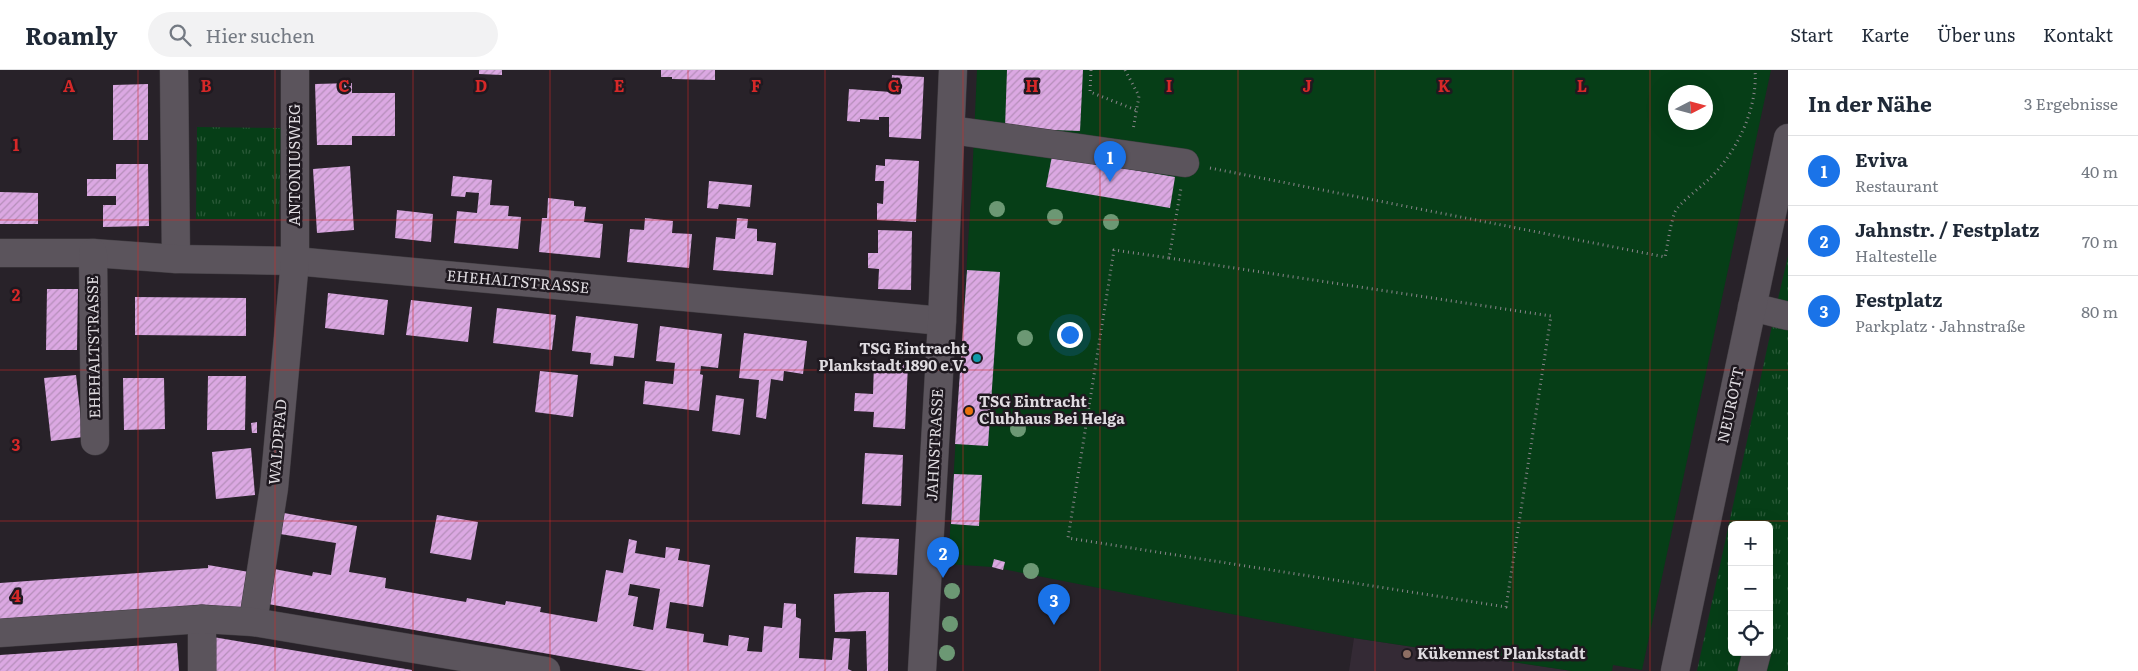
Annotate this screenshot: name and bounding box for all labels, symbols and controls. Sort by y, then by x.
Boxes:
search box [148,12,498,57]
text: Roamly [25,17,118,52]
icon: search [166,21,194,49]
text: Hier suchen [206,21,315,49]
text: Start [1790,21,1833,48]
text: Karte [1861,21,1909,48]
text: Über uns [1937,21,2015,48]
text: Kontakt [2043,21,2113,48]
text: A [63,73,75,97]
text: B [200,73,212,97]
text: C [338,73,350,97]
text: D [475,73,487,97]
text: E [614,73,625,97]
text: F [751,73,761,97]
text: G [888,73,900,97]
text: H [1025,73,1039,97]
text: I [1166,73,1172,97]
text: J [1302,73,1312,97]
text: K [1438,73,1451,97]
text: L [1577,73,1587,97]
north arrow [1668,85,1713,130]
text: In der Nähe [1808,87,1932,118]
text: 3 Ergebnisse [2024,91,2118,115]
street label: ANTONIUSWEG [282,104,305,226]
text: 1 [13,132,20,156]
pin: 1 [1094,141,1126,182]
text: Eviva [1855,145,1908,173]
text: 1 [1821,159,1827,183]
text: 40 m [2081,159,2118,183]
text: Restaurant [1855,173,1939,197]
text: Jahnstr. / Festplatz [1855,215,2039,243]
text: 2 [1820,229,1828,253]
text: 70 m [2082,229,2118,253]
text: Haltestelle [1855,243,1937,267]
street label: EHEHALTSTRASSE [446,263,590,298]
street label: EHEHALTSTRASSE [80,275,105,419]
text: 2 [12,282,21,306]
text: Festplatz [1855,285,1942,313]
text: 3 [1820,299,1828,323]
text: 80 m [2081,299,2118,323]
text: Parkplatz · Jahnstraße [1855,313,2025,337]
your location [1057,322,1083,348]
place label: TSG Eintracht Plankstadt 1890 e.V. [819,336,967,376]
marker: TSG Eintracht Plankstadt 1890 e.V. [971,352,983,364]
street label: NEUROTT [1710,364,1749,445]
street label: JAHNSTRASSE [919,388,948,502]
place label: TSG Eintracht Clubhaus Bei Helga [979,389,1125,429]
street label: WALDPFAD [261,398,292,486]
marker: TSG Eintracht Clubhaus Bei Helga [963,405,975,417]
text: 3 [12,432,21,456]
map controls [1728,521,1773,656]
button: + [1728,521,1773,566]
pin: 2 [927,537,959,578]
button: − [1728,566,1773,611]
text: 4 [11,583,21,607]
pin: 3 [1038,584,1070,625]
button: locate [1728,611,1773,656]
place label: Kükennest Plankstadt [1417,641,1586,664]
marker: Kükennest Plankstadt [1401,648,1413,660]

